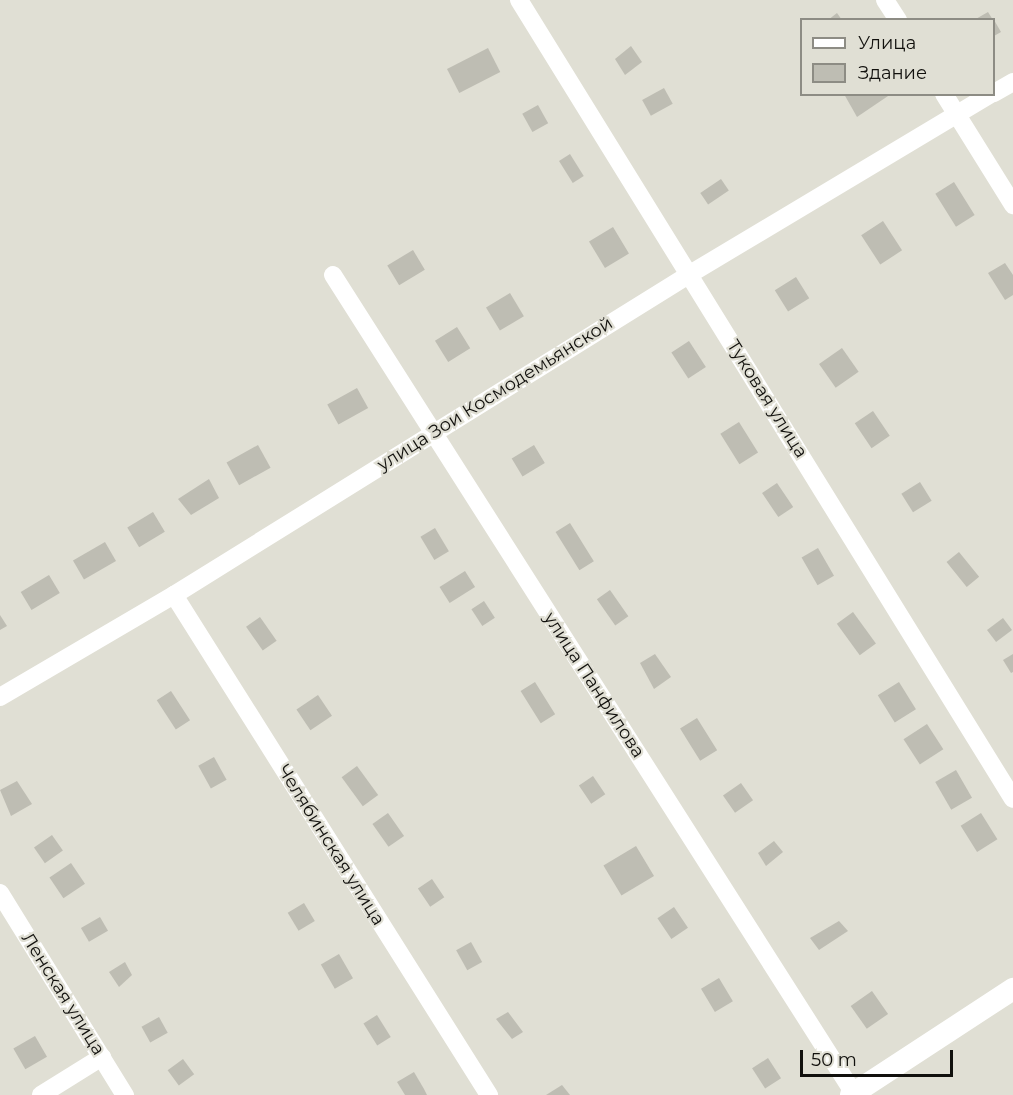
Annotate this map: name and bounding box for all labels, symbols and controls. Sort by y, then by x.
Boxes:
legend [800,18,995,96]
text: Улица [858,32,916,54]
text: Здание [858,62,927,84]
street label: улица Зои Космодемьянской [373,312,617,476]
street label: Туковая улица [722,336,812,462]
street label: улица Панфилова [539,608,649,762]
street label: Челябинская улица [273,761,389,929]
street label: Ленская улица [17,929,109,1059]
scale bar [803,1038,956,1076]
text: 50 m [811,1049,857,1071]

